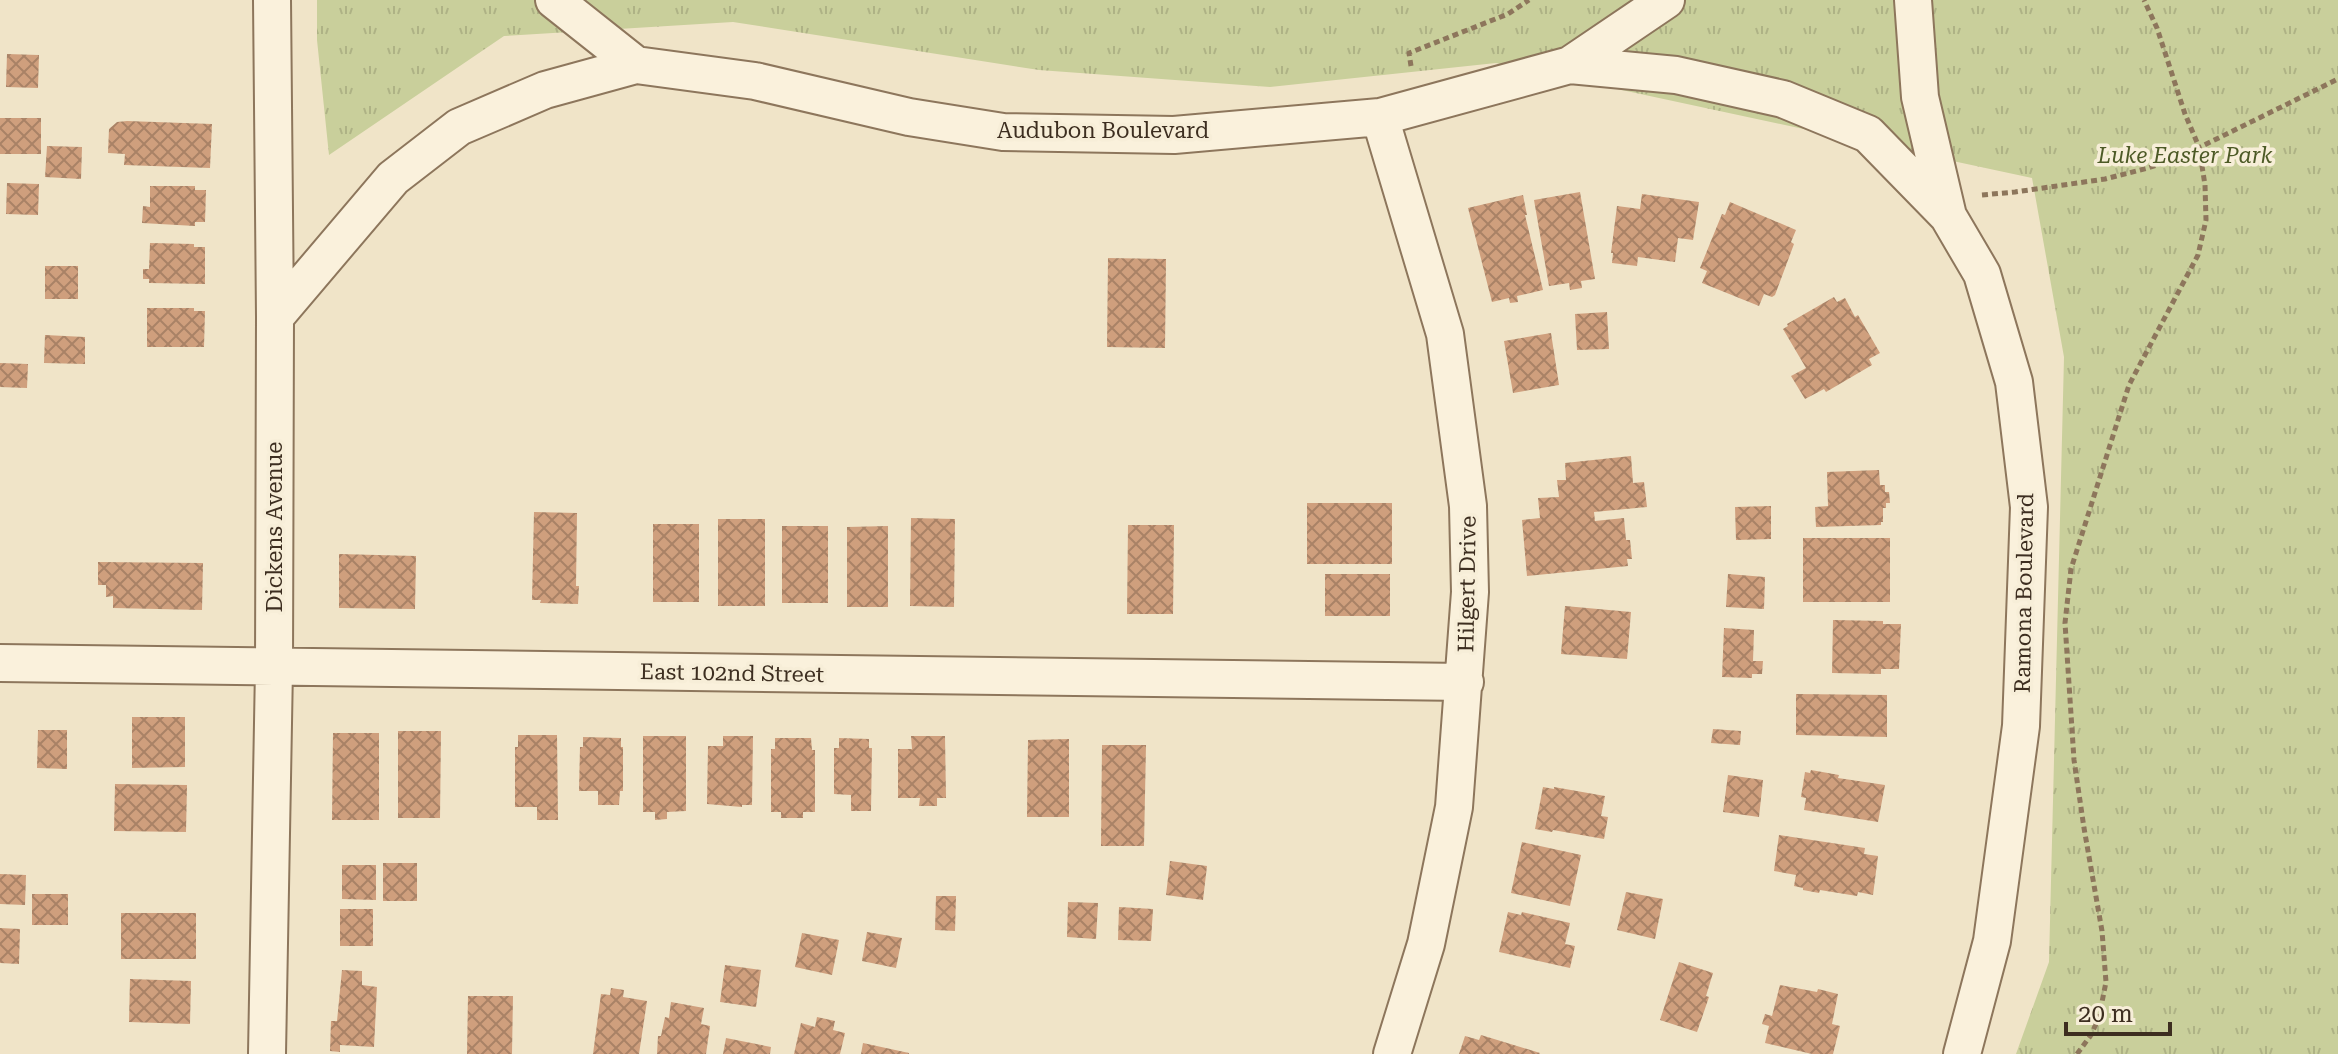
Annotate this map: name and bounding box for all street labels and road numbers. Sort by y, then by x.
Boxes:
street label: Audubon Boulevard [997,118,1209,143]
street label: Dickens Avenue [262,442,287,612]
street label: Ramona Boulevard [2010,493,2038,693]
street label: Hilgert Drive [1453,515,1481,653]
street label: East 102nd Street [640,659,824,687]

